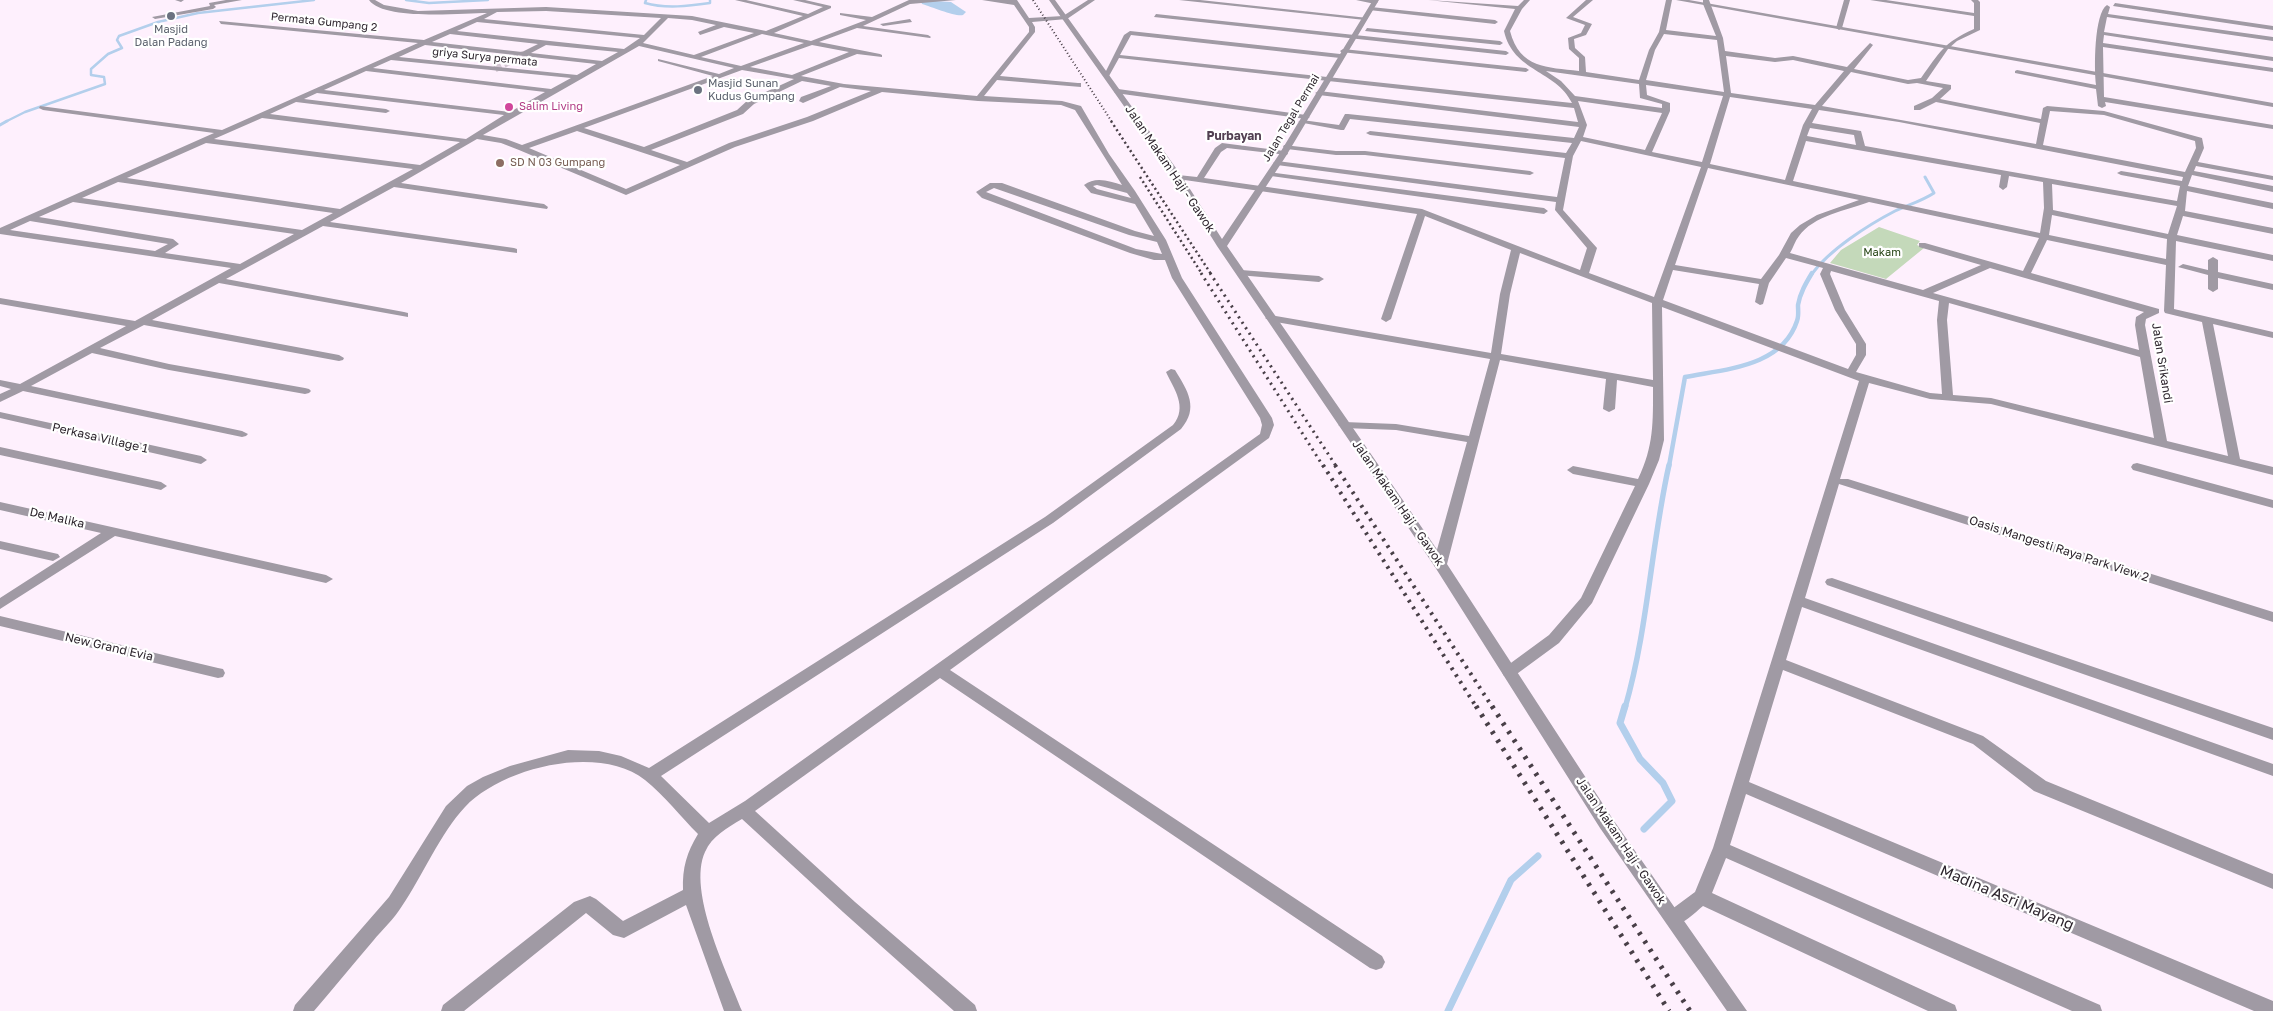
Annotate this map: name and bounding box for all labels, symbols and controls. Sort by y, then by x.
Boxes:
marker: Masjid Dalan Padang [165,10,177,22]
street label: Permata Gumpang 2 [270,10,378,34]
place label: Masjid Dalan Padang [135,23,207,49]
street label: griya Surya permata [432,45,538,69]
street label: Jalan Tegal Permai [1260,72,1322,164]
place label: Masjid Sunan Kudus Gumpang [708,77,795,103]
marker: Masjid Sunan Kudus Gumpang [692,84,704,96]
place label: Salim Living [519,100,583,114]
marker: Salim Living [503,101,515,113]
street label: Jalan Makam Haji - Gawok [1122,103,1218,235]
district label: Purbayan [1206,129,1262,143]
place label: SD N 03 Gumpang [510,156,605,170]
marker: SD N 03 Gumpang [494,157,506,169]
park label: Makam [1863,246,1901,260]
street label: Jalan Srikandi [2149,322,2175,404]
street label: Perkasa Village 1 [51,420,149,456]
street label: Jalan Makam Haji - Gawok [1349,437,1447,569]
street label: De Malika [28,505,86,531]
street label: Oasis Mangesti Raya Park View 2 [1967,513,2151,585]
street label: New Grand Evia [63,630,155,664]
street label: Jalan Makam Haji - Gawok [1573,775,1669,907]
street label: Madina Asri Mayang [1937,862,2077,934]

